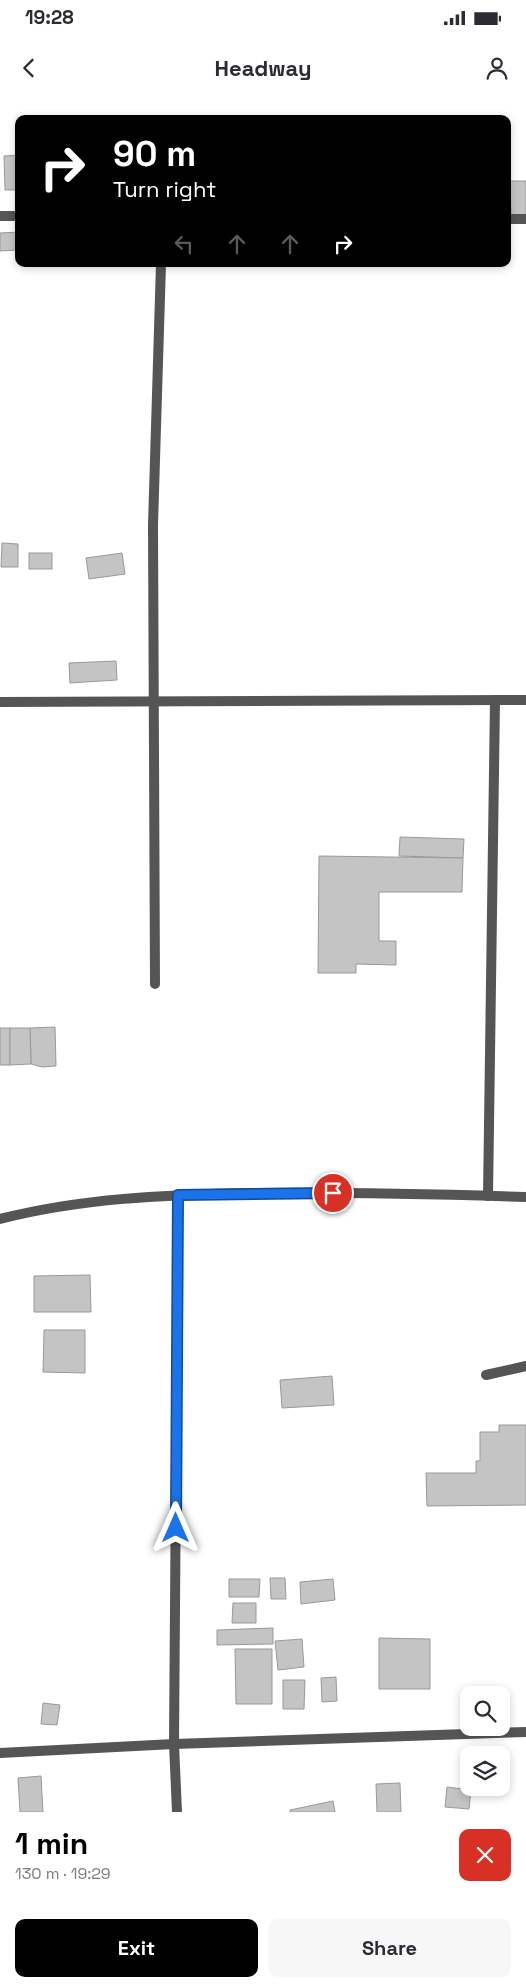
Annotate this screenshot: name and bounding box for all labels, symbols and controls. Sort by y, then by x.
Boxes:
text: 19:28 [25,5,74,30]
icon: back [15,54,43,82]
text: Headway [215,54,311,82]
icon: person [483,54,511,82]
text: 90 m [113,132,196,176]
icon: right [30,135,95,200]
text: Turn right [113,175,216,203]
icon: left [170,230,198,258]
icon: ahead [223,230,251,258]
icon: ahead [276,230,304,258]
icon: right [329,230,357,258]
pin [312,1172,354,1214]
icon: arrive [319,1179,347,1207]
position arrow [149,1501,201,1553]
map controls [460,1686,510,1796]
button: search [460,1686,510,1736]
button: layers [460,1746,510,1796]
text: 1 min [15,1824,88,1863]
button: close [459,1829,511,1881]
text: 130 m · 19:29 [15,1863,111,1884]
button: Exit [15,1919,258,1977]
button: Share [268,1919,511,1977]

